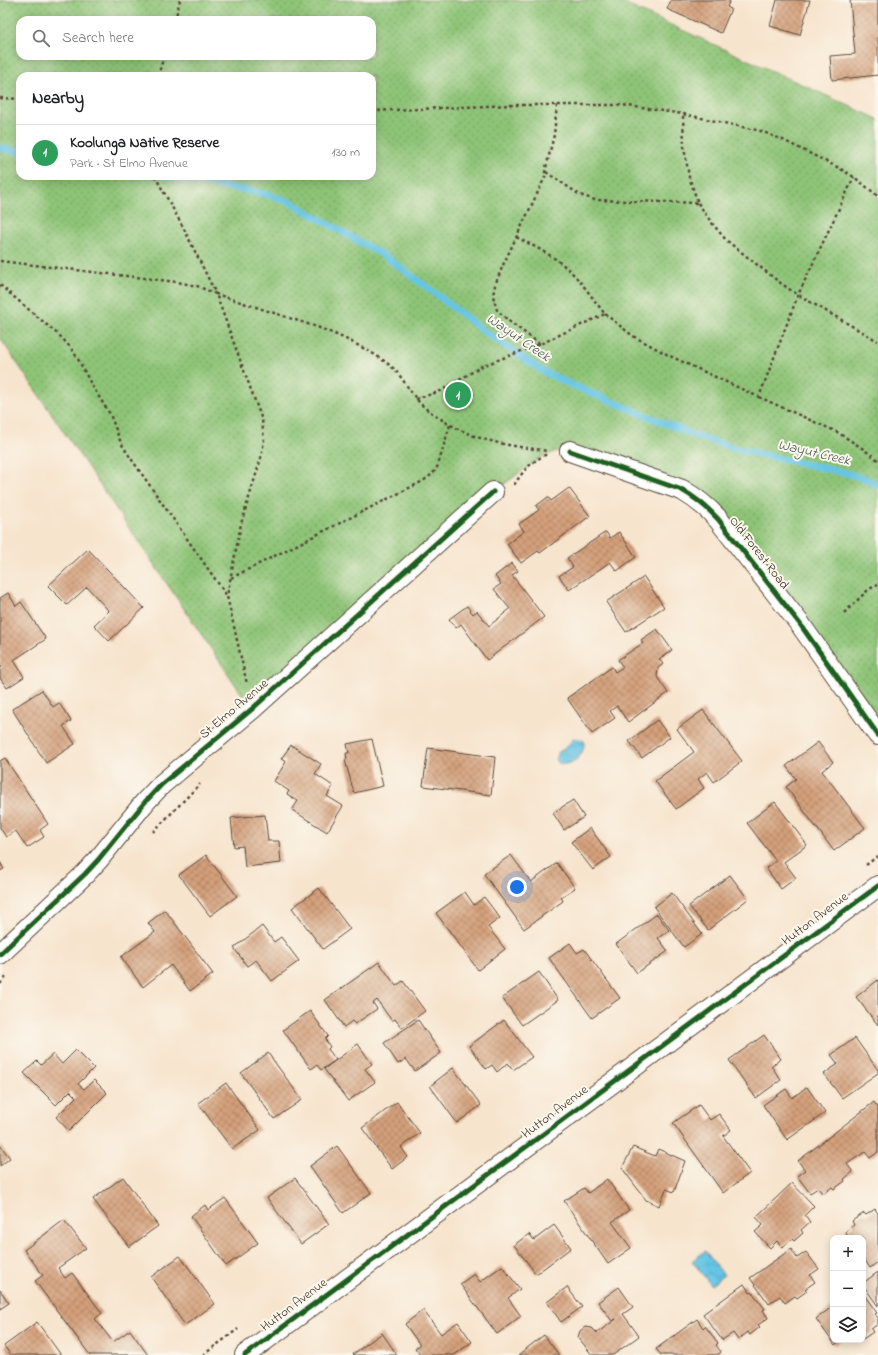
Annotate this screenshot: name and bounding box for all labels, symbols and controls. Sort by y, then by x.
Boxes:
search box [16,16,376,60]
icon: search [30,27,52,49]
text: Search here [62,27,134,49]
text: Nearby [32,86,84,111]
text: Koolunga Native Reserve [70,132,219,154]
text: 1 [43,143,47,162]
text: 130 m [332,143,360,162]
text: Park · St Elmo Avenue [70,154,188,173]
water label: Wayut Creek [482,309,555,368]
pin: 1 [445,380,471,410]
water label: Wayut Creek [776,435,853,472]
street label: Old Forest Road [725,513,794,594]
street label: St Elmo Avenue [195,674,273,744]
your location [507,877,527,897]
street label: Hutton Avenue [778,888,852,950]
street label: Hutton Avenue [518,1081,592,1143]
map controls [830,1235,866,1343]
button: + [830,1235,866,1271]
button: − [830,1271,866,1307]
street label: Hutton Avenue [257,1274,331,1336]
button: layers [830,1307,866,1343]

